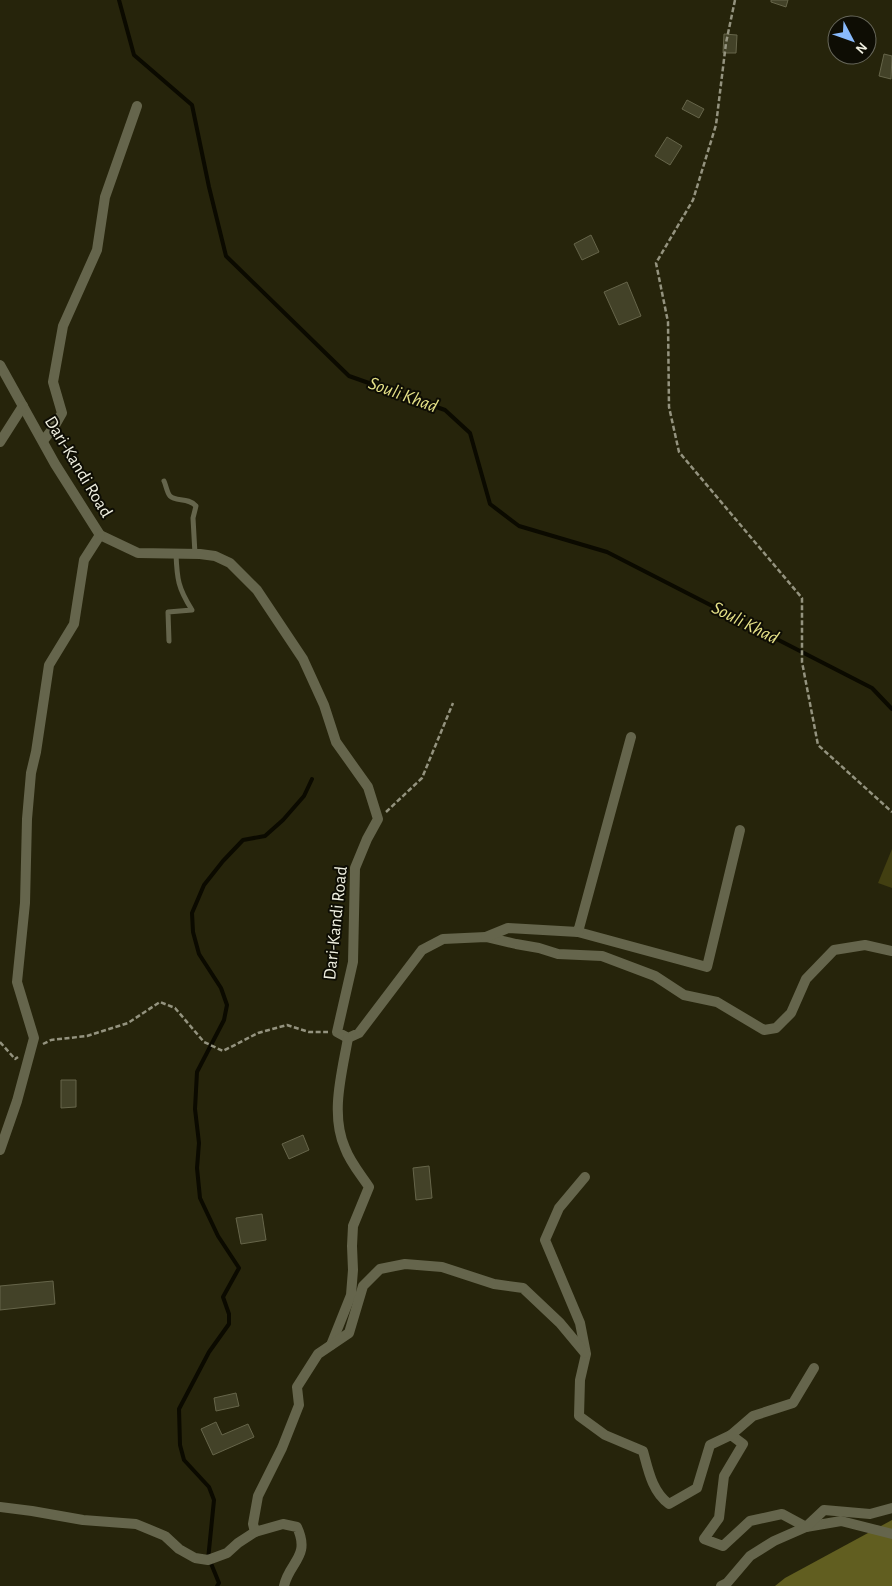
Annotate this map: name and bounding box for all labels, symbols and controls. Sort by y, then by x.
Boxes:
north arrow [827,15,877,65]
text: N [853,40,870,56]
water label: Souli Khad [366,374,441,416]
street label: Dari-Kandi Road [41,413,115,521]
water label: Souli Khad [709,598,782,648]
street label: Dari-Kandi Road [321,865,351,981]

